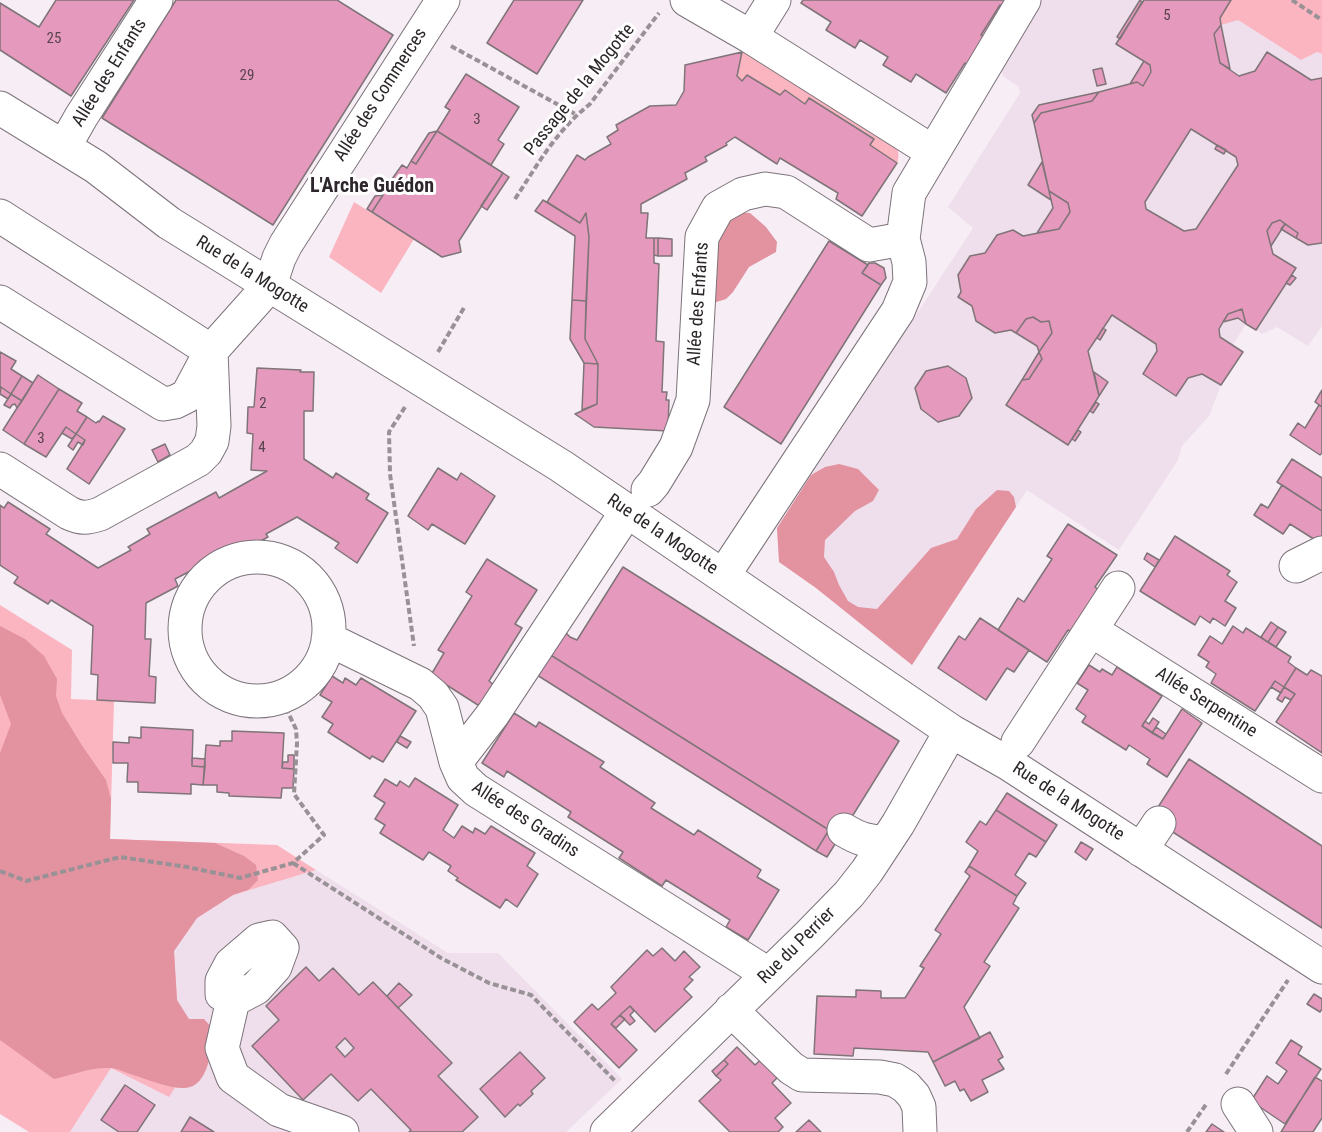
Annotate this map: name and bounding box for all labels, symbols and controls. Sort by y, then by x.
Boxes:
house number: 5 [1163,7,1171,25]
street label: Allée des Enfants [68,15,152,131]
street label: Passage de la Mogotte [520,20,640,160]
street label: Allée des Commerces [330,24,432,166]
house number: 25 [47,30,61,48]
house number: 29 [240,67,254,85]
house number: 3 [473,111,481,129]
district label: L'Arche Guédon [310,175,434,199]
street label: Rue de la Mogotte [192,232,312,318]
street label: Allée des Enfants [684,242,714,366]
house number: 2 [259,395,267,413]
house number: 3 [37,430,45,448]
house number: 4 [258,439,266,457]
street label: Rue de la Mogotte [603,490,721,580]
street label: Allée Serpentine [1151,663,1261,743]
street label: Rue de la Mogotte [1008,758,1128,846]
street label: Allée des Gradins [467,777,583,863]
street label: Rue du Perrier [754,903,840,989]

